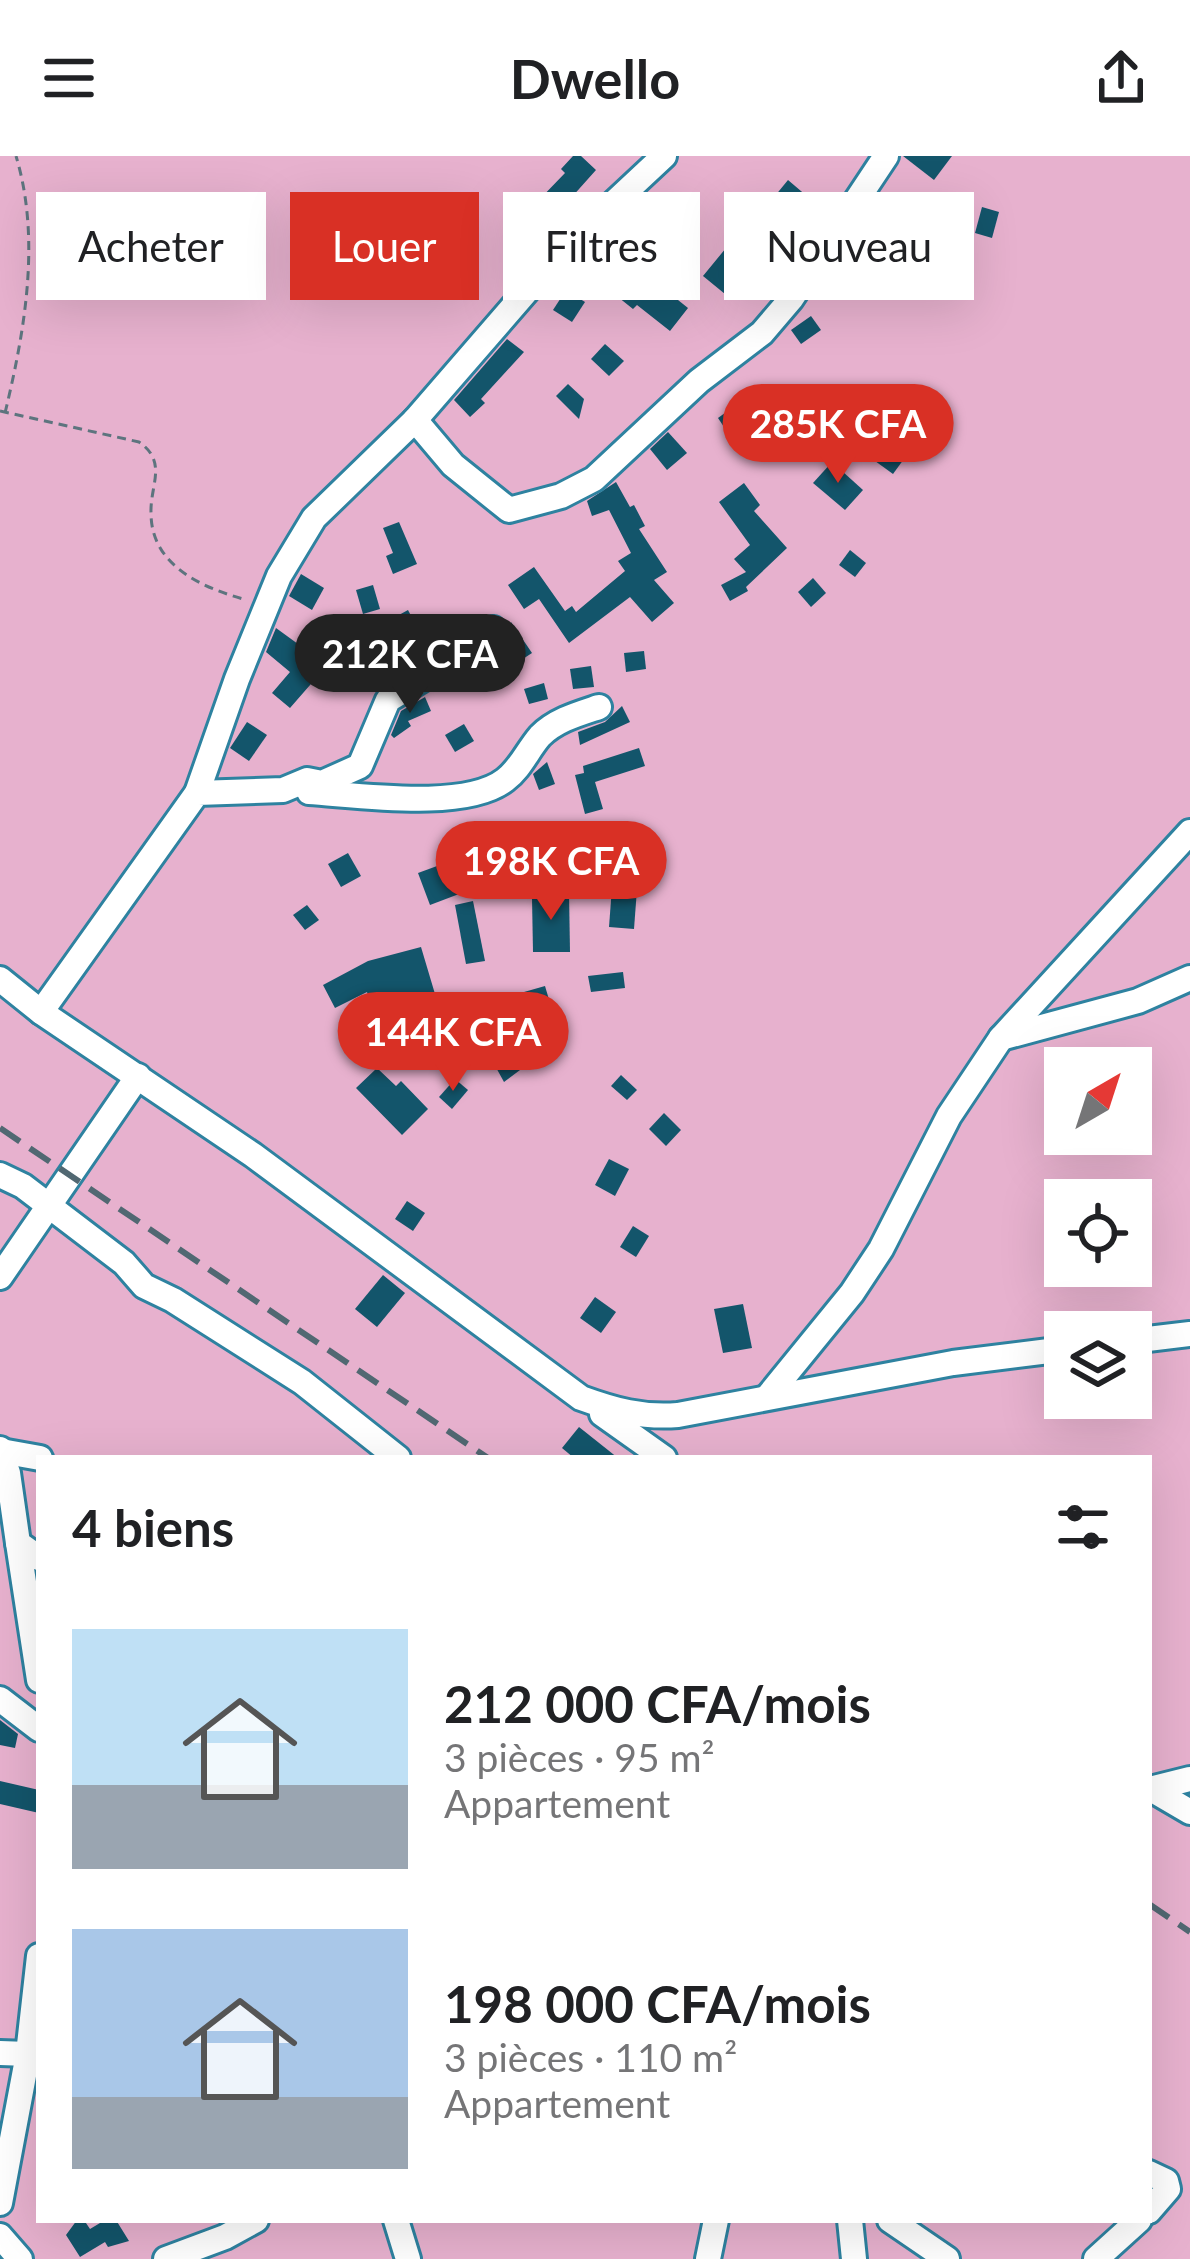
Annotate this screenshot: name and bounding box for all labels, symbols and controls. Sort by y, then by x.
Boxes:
icon: menu [36,45,102,111]
icon: share [1088,45,1154,111]
text: Dwello [510,46,680,111]
chip: Acheter [36,192,266,300]
chip: Louer [290,192,479,300]
chip: Filtres [503,192,700,300]
chip: Nouveau [724,192,974,300]
pin: 285K CFA [714,384,962,486]
text: 285K CFA [750,400,926,446]
pin: 212K CFA [286,614,534,716]
text: 212K CFA [322,630,498,676]
pin: 198K CFA [427,821,675,923]
text: 198K CFA [463,837,639,883]
pin: 144K CFA [329,992,577,1094]
text: 144K CFA [365,1008,541,1054]
north arrow [1044,1047,1152,1155]
map controls [1044,1047,1152,1419]
button: locate [1044,1179,1152,1287]
button: layers [1044,1311,1152,1419]
icon: filters [1050,1494,1116,1560]
text: 4 biens [72,1497,234,1558]
text: 212 000 CFA/mois [444,1673,871,1734]
icon: home [168,1677,312,1821]
text: 3 pièces · 95 m² [444,1734,715,1780]
text: Appartement [444,1780,670,1826]
text: 198 000 CFA/mois [444,1973,871,2034]
icon: home [168,1977,312,2121]
text: 3 pièces · 110 m² [444,2034,737,2080]
text: Appartement [444,2080,670,2126]

